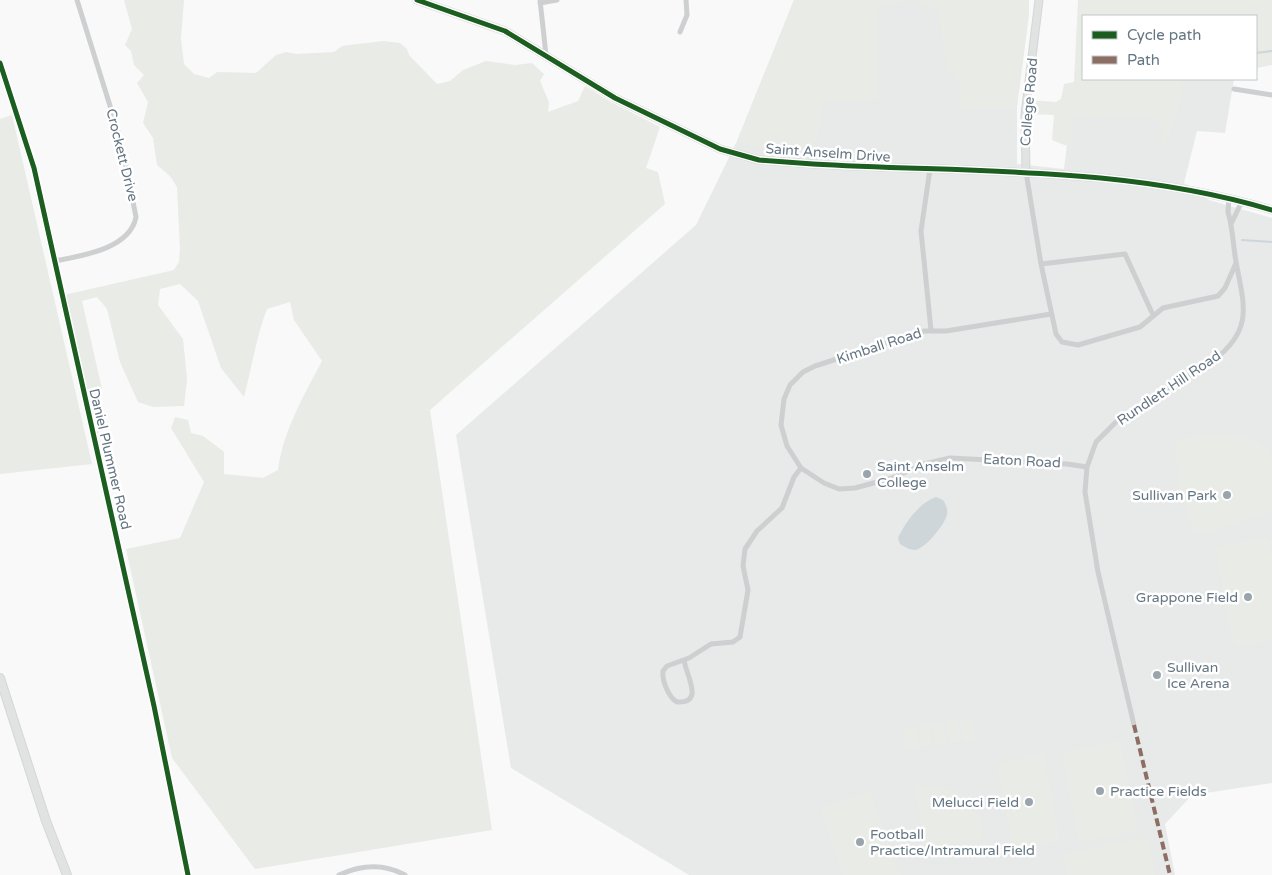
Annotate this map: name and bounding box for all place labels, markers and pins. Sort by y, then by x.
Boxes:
place label: Saint Anselm College [877,458,964,491]
marker: Saint Anselm College [861,468,873,480]
place label: Sullivan Park [1132,487,1217,504]
marker: Sullivan Park [1221,489,1233,501]
place label: Grappone Field [1136,589,1238,606]
marker: Grappone Field [1242,591,1254,603]
place label: Sullivan Ice Arena [1167,659,1230,692]
marker: Sullivan Ice Arena [1151,669,1163,681]
place label: Practice Fields [1110,783,1207,800]
marker: Practice Fields [1094,785,1106,797]
place label: Melucci Field [932,794,1019,811]
marker: Melucci Field [1023,796,1035,808]
place label: Football Practice/Intramural Field [870,826,1035,859]
marker: Football Practice/Intramural Field [854,836,866,848]

